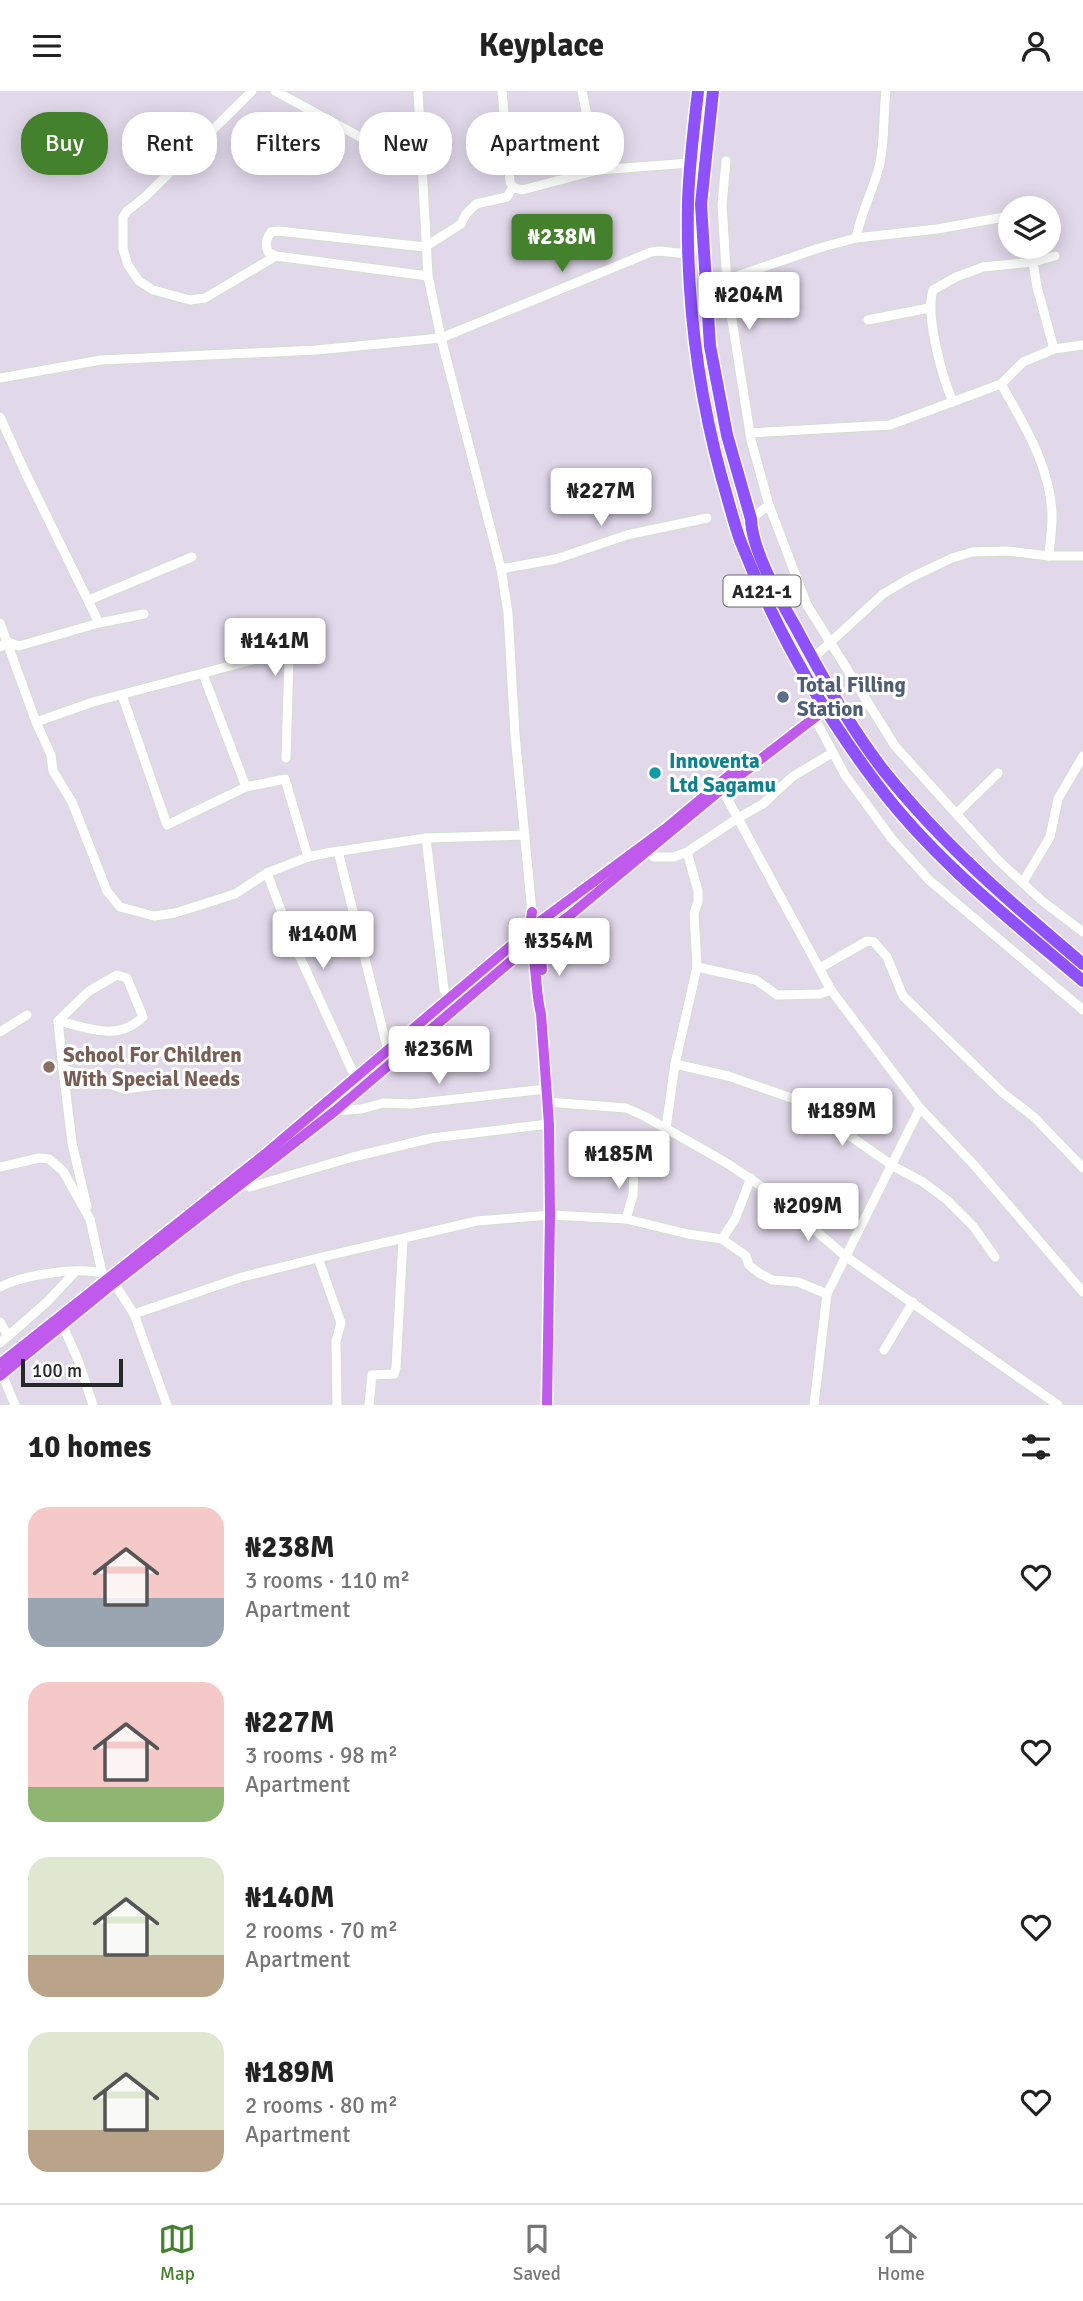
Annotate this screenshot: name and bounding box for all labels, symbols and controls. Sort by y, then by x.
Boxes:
text: Keyplace [479,26,604,65]
icon: menu [28,27,66,65]
icon: person [1017,27,1055,65]
chip: Buy [21,112,108,175]
chip: Rent [122,112,217,175]
chip: Filters [231,112,345,175]
chip: New [359,112,452,175]
chip: Apartment [466,112,624,175]
map controls [998,196,1061,259]
button: layers [998,196,1061,259]
pin: ₦238M [513,215,611,274]
text: ₦238M [528,222,596,251]
pin: ₦204M [700,273,798,332]
text: ₦204M [715,280,783,309]
pin: ₦227M [552,469,650,528]
text: ₦227M [567,476,635,505]
road number: A121-1 [724,576,800,607]
pin: ₦141M [226,619,324,678]
text: ₦141M [241,626,309,655]
place label: Total Filling Station [797,672,906,722]
marker: Total Filling Station [775,689,791,705]
place label: Innoventa Ltd Sagamu [669,748,776,798]
marker: Innoventa Ltd Sagamu [647,765,663,781]
pin: ₦140M [274,911,372,971]
text: ₦140M [289,919,357,948]
pin: ₦354M [510,919,608,978]
text: ₦354M [525,926,593,955]
pin: ₦236M [390,1027,488,1086]
text: ₦236M [405,1034,473,1063]
place label: School For Children With Special Needs [63,1042,242,1092]
marker: School For Children With Special Needs [41,1059,57,1075]
pin: ₦189M [793,1089,891,1148]
text: ₦189M [808,1096,876,1125]
pin: ₦185M [570,1131,668,1191]
text: ₦185M [585,1139,653,1168]
pin: ₦209M [759,1183,857,1243]
text: ₦209M [774,1191,842,1220]
scale bar [21,1356,122,1388]
text: 100 m [32,1359,82,1383]
icon: filters [1017,1428,1055,1466]
text: 10 homes [28,1429,151,1466]
text: ₦238M [245,1529,335,1566]
icon: home [84,1535,168,1619]
icon: heart [1017,1558,1055,1596]
text: 3 rooms · 110 m² [245,1566,410,1595]
text: Apartment [245,1595,350,1624]
text: ₦227M [245,1704,335,1741]
icon: home [84,1710,168,1794]
icon: heart [1017,1733,1055,1771]
text: 3 rooms · 98 m² [245,1741,398,1770]
text: Apartment [245,1770,350,1799]
text: ₦140M [245,1879,335,1916]
icon: home [84,1885,168,1969]
icon: heart [1017,1908,1055,1946]
text: 2 rooms · 70 m² [245,1916,398,1945]
text: Apartment [245,1945,350,1974]
text: ₦189M [245,2054,335,2091]
icon: home [84,2060,168,2144]
icon: heart [1017,2083,1055,2121]
text: 2 rooms · 80 m² [245,2091,398,2120]
text: Apartment [245,2120,350,2149]
tab: Map [158,2220,196,2286]
tab: Saved [513,2220,561,2286]
tab: Home [877,2220,925,2286]

